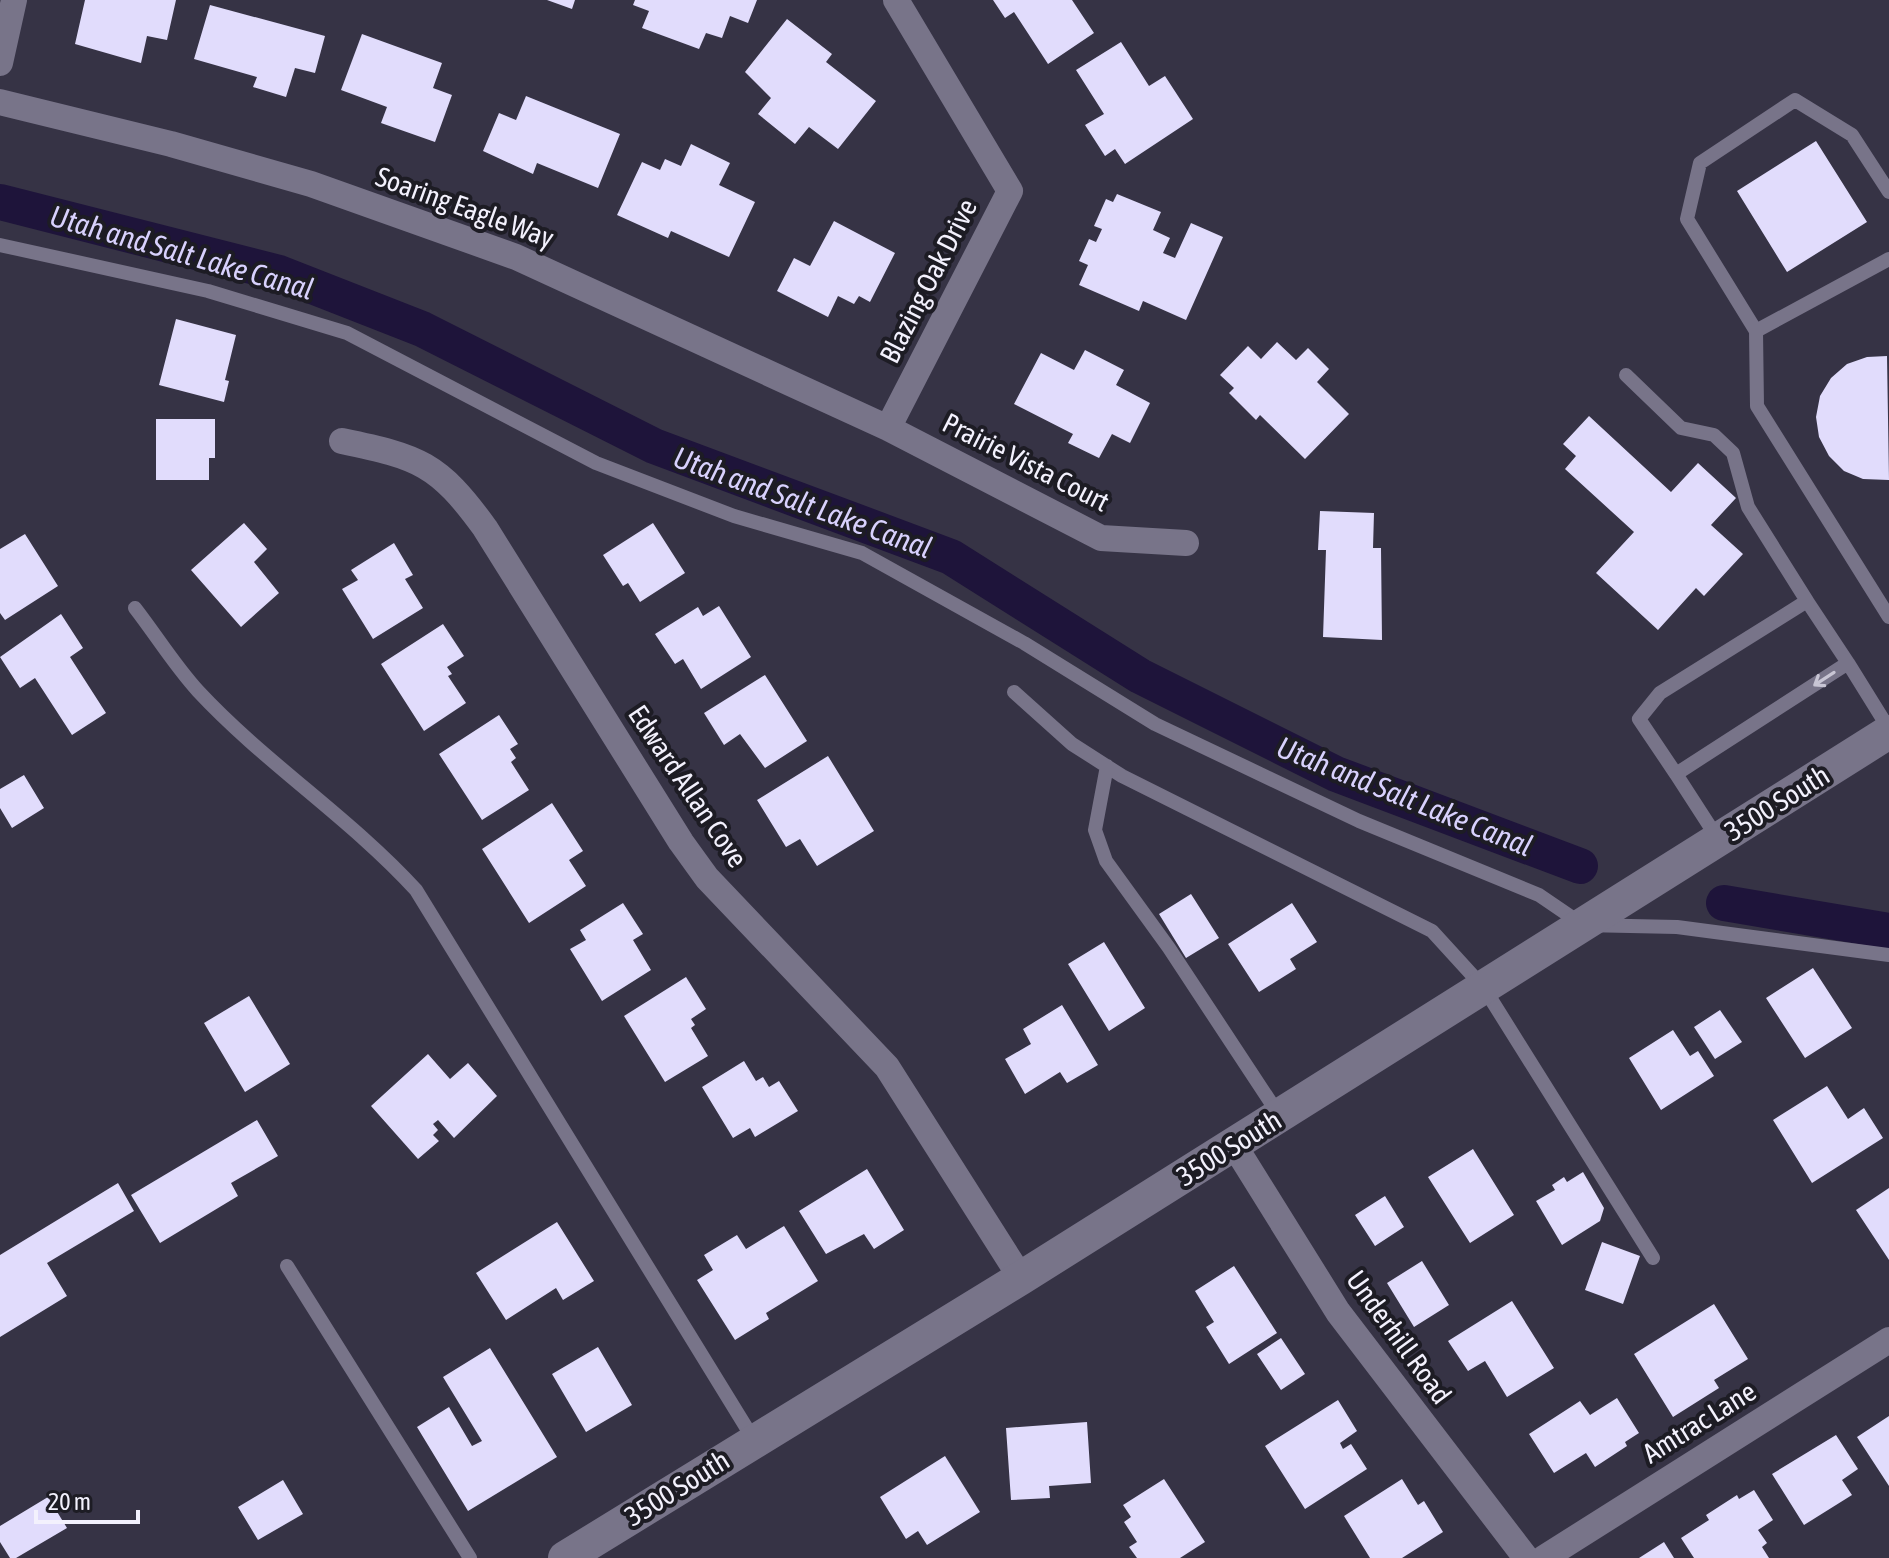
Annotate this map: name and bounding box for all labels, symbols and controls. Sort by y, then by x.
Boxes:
street label: Soaring Eagle Way [372,160,558,254]
street label: Blazing Oak Drive [873,194,983,368]
water label: Utah and Salt Lake Canal [46,198,318,306]
street label: Prairie Vista Court [937,406,1115,518]
water label: Utah and Salt Lake Canal [669,439,937,565]
one-way arrow [1813,671,1835,687]
street label: Edward Allan Cove [622,699,754,873]
water label: Utah and Salt Lake Canal [1272,729,1538,863]
street label: 3500 South [1719,759,1835,847]
street label: 3500 South [1171,1104,1287,1192]
street label: Underhill Road [1340,1264,1458,1410]
street label: Amtrac Lane [1637,1375,1761,1469]
street label: 3500 South [619,1444,735,1532]
scale bar [36,1474,138,1524]
text: 20 m [48,1488,91,1515]

